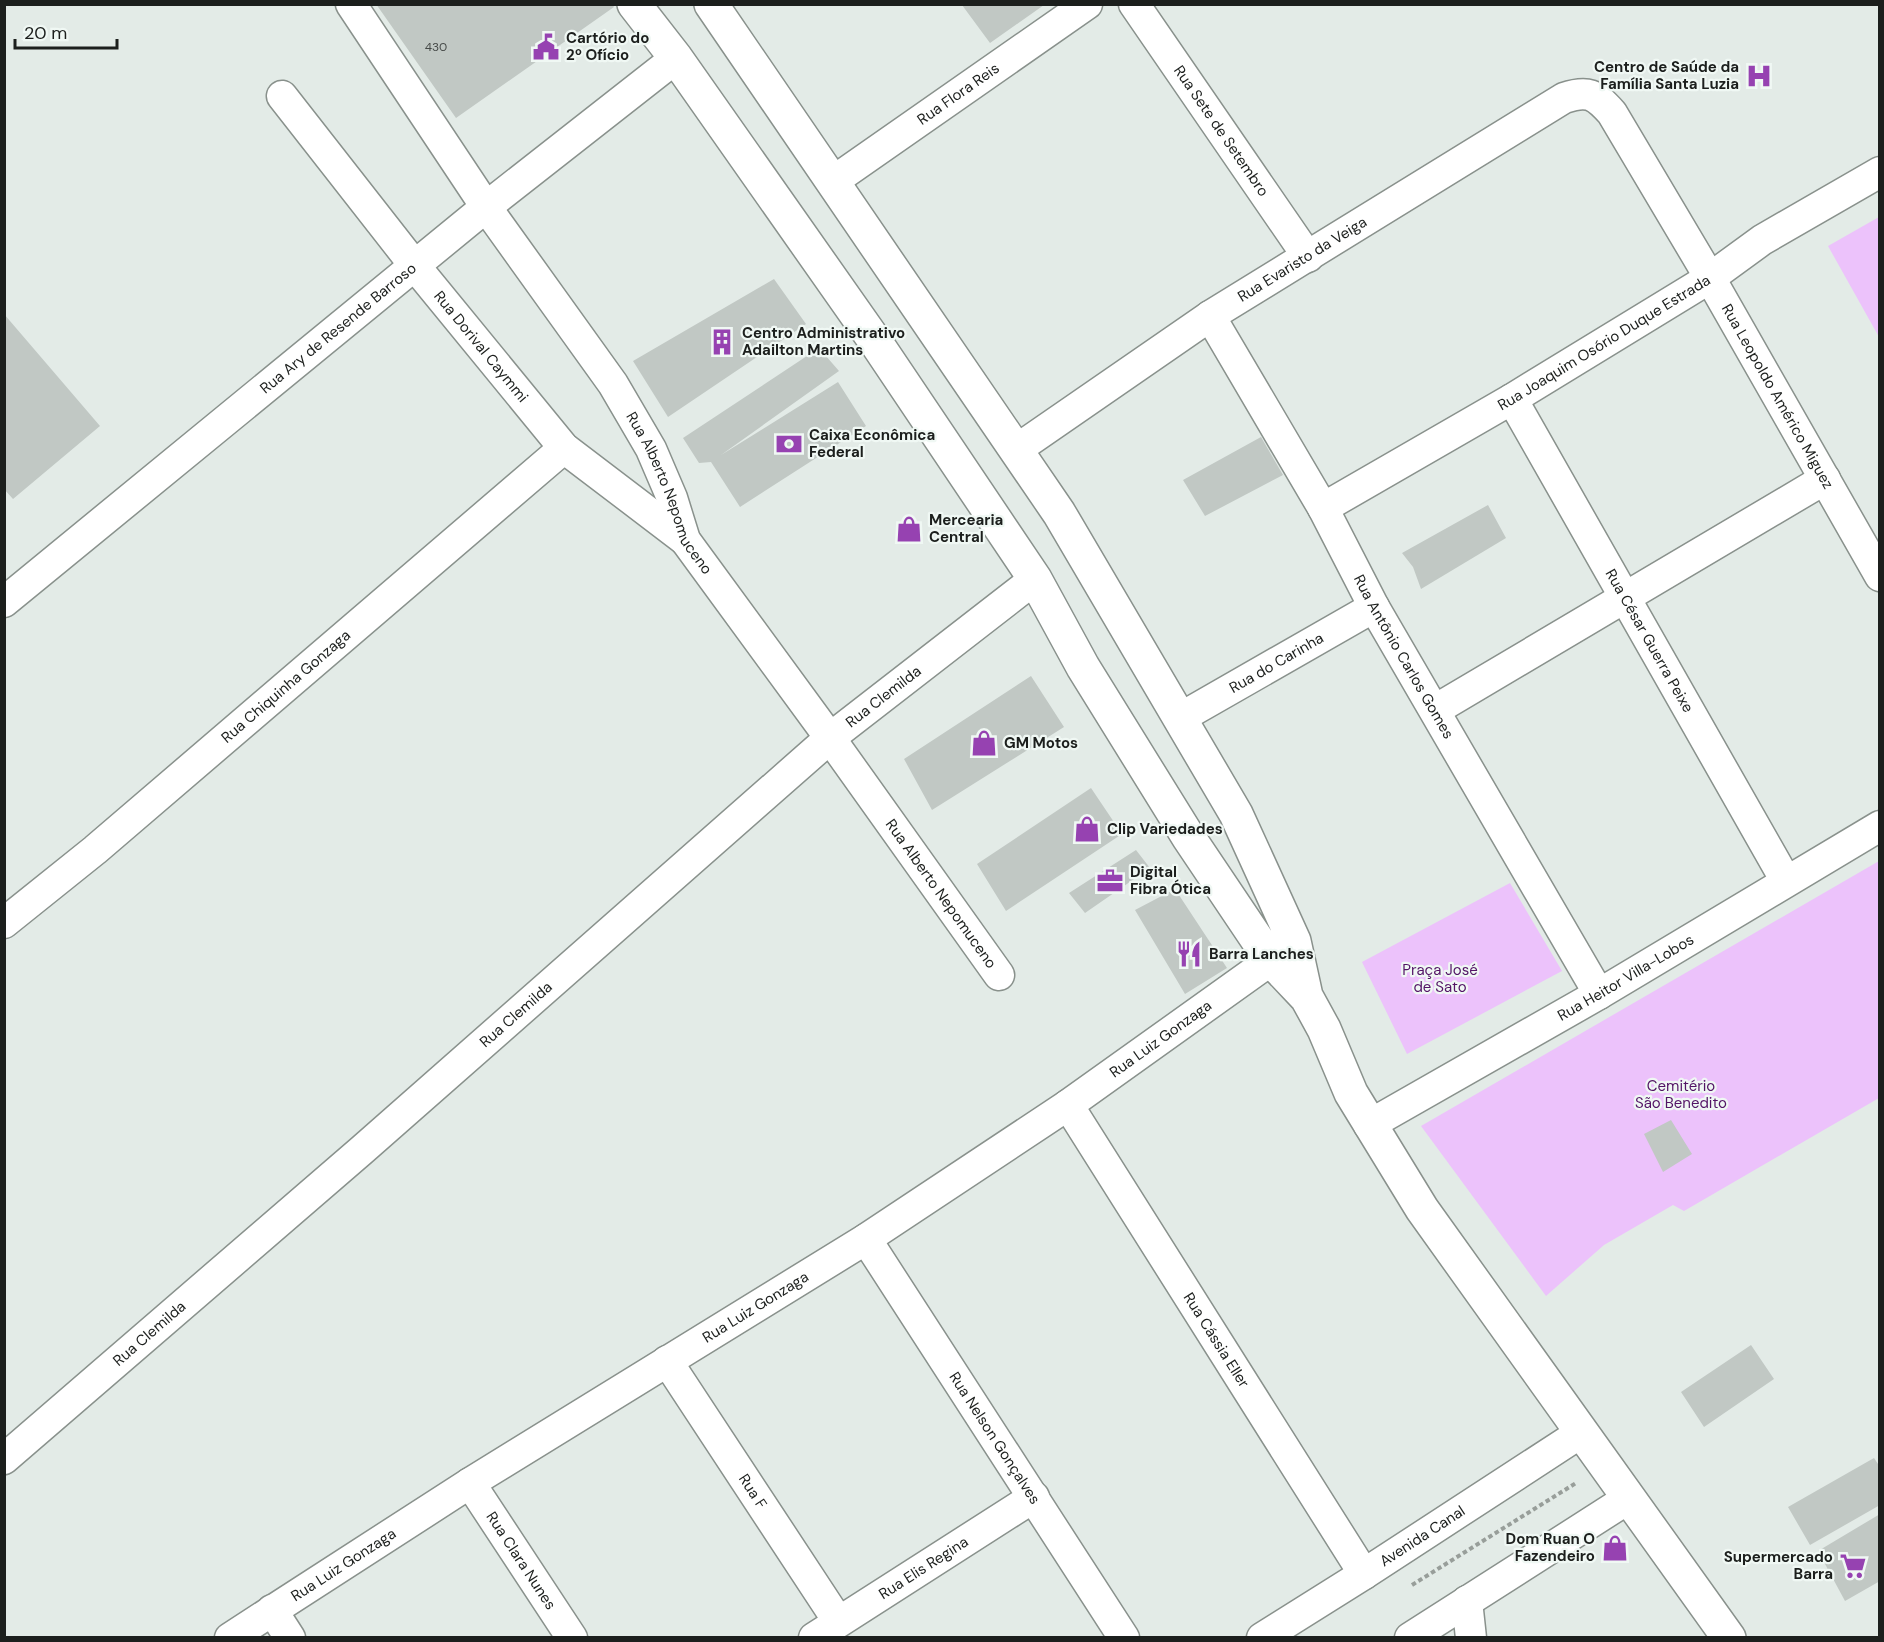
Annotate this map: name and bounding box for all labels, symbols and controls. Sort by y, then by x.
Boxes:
scale bar [15,12,117,50]
text: 20 m [24,21,67,45]
place label: Cartório do 2º Ofício [566,28,649,65]
public building icon: Cartório do 2º Ofício [531,32,561,62]
house number: 430 [425,39,447,55]
place label: Centro de Saúde da Família Santa Luzia [1594,57,1739,94]
street label: Rua Flora Reis [913,58,1003,129]
street label: Rua Sete de Setembro [1169,61,1273,200]
hospital icon: Centro de Saúde da Família Santa Luzia [1744,61,1774,91]
street label: Rua Evaristo da Veiga [1234,212,1370,307]
street label: Rua Ary de Resende Barroso [256,258,421,398]
street label: Rua Joaquim Osório Duque Estrada [1494,270,1714,415]
street label: Rua Dorival Caymmi [429,287,533,407]
street label: Rua Leopoldo Américo Miguez [1717,300,1838,493]
place label: Centro Administrativo Adailton Martins [742,323,905,360]
building icon: Centro Administrativo Adailton Martins [707,327,737,357]
street label: Rua Alberto Nepomuceno [621,408,717,578]
place label: Caixa Econômica Federal [809,425,935,462]
bank icon: Caixa Econômica Federal [774,429,804,459]
place label: Mercearia Central [929,510,1003,547]
shop icon: Mercearia Central [894,514,924,544]
street label: Rua César Guerra Peixe [1601,565,1698,716]
street label: Rua Antônio Carlos Gomes [1349,571,1458,742]
street label: Rua Chiquinha Gonzaga [217,625,355,747]
street label: Rua do Carinha [1226,628,1327,698]
street label: Rua Clemilda [842,661,925,732]
shop icon: GM Motos [969,728,999,758]
place label: GM Motos [1004,733,1078,753]
shop icon: Clip Variedades [1072,814,1102,844]
street label: Rua Alberto Nepomuceno [881,815,1001,973]
place label: Clip Variedades [1107,819,1223,839]
place label: Digital Fibra Ótica [1130,862,1211,899]
office icon: Digital Fibra Ótica [1095,866,1125,896]
street label: Rua Heitor Villa-Lobos [1554,930,1698,1026]
restaurant icon: Barra Lanches [1174,939,1204,969]
place label: Barra Lanches [1209,944,1314,964]
park label: Praça José de Sato [1402,960,1478,997]
street label: Rua Clemilda [475,977,556,1052]
street label: Rua Luiz Gonzaga [1105,996,1216,1082]
park label: Cemitério São Benedito [1635,1076,1727,1113]
street label: Rua Luiz Gonzaga [699,1267,812,1347]
street label: Rua Cássia Eller [1179,1289,1254,1392]
street label: Rua Clemilda [109,1296,190,1371]
street label: Rua Nelson Gonçalves [945,1368,1045,1508]
street label: Rua F [734,1470,771,1513]
street label: Avenida Canal [1376,1501,1469,1571]
street label: Rua Clara Nunes [482,1508,561,1614]
street label: Rua Luiz Gonzaga [287,1523,400,1606]
place label: Dom Ruan O Fazendeiro [1506,1529,1595,1566]
street label: Rua Elis Regina [875,1532,972,1604]
shop icon: Dom Ruan O Fazendeiro [1600,1533,1630,1563]
place label: Supermercado Barra [1724,1547,1833,1584]
supermarket icon: Supermercado Barra [1838,1551,1868,1581]

